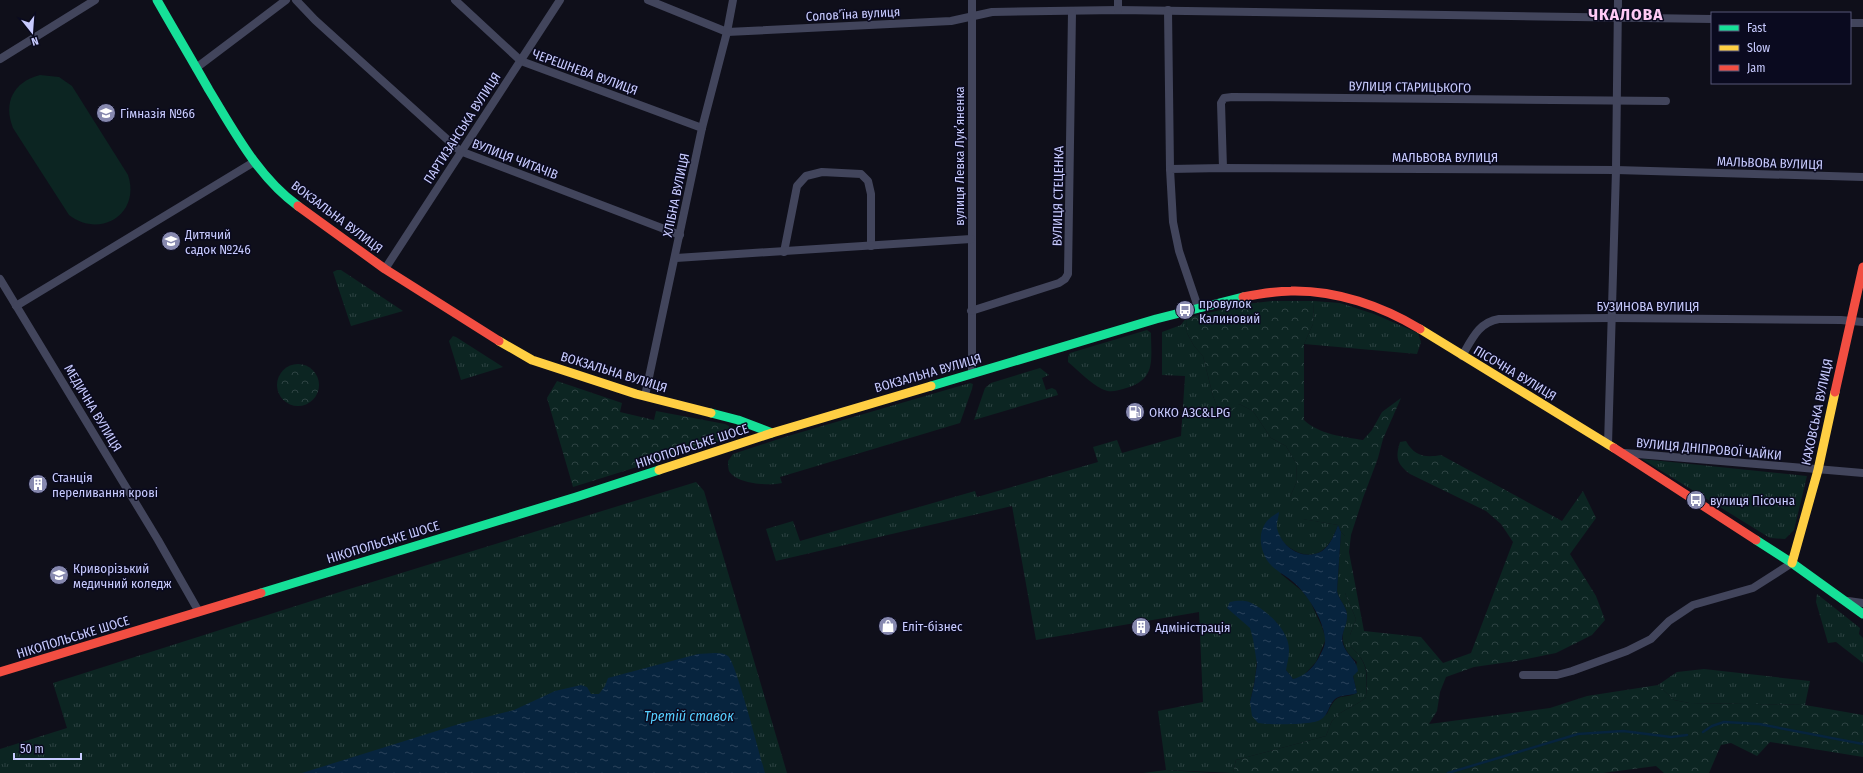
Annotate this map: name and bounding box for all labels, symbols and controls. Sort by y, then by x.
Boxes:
street label: Соловʼїна вулиця [805,4,901,24]
district label: ЧКАЛОВА [1589,4,1663,25]
north arrow [12,12,52,52]
legend [1711,12,1851,84]
text: Fast [1747,21,1766,35]
text: N [30,34,40,48]
text: Slow [1747,41,1770,55]
street label: ЧЕРЕШНЕВА ВУЛИЦЯ [530,46,640,98]
text: Jam [1747,61,1765,75]
street label: ПАРТИЗАНСЬКА ВУЛИЦЯ [420,70,504,186]
street label: ВУЛИЦЯ СТАРИЦЬКОГО [1349,78,1471,96]
street label: вулиця Левка Лукʼяненка [952,86,967,226]
school or university icon: Гімназія №66 [95,102,117,124]
place label: Гімназія №66 [120,106,195,121]
street label: ВУЛИЦЯ ЧИТАЧІВ [470,136,560,182]
street label: ВУЛИЦЯ СТЕЦЕНКА [1050,145,1066,246]
street label: МАЛЬВОВА ВУЛИЦЯ [1392,150,1498,165]
street label: ХЛІБНА ВУЛИЦЯ [660,152,692,238]
street label: МАЛЬВОВА ВУЛИЦЯ [1717,154,1823,172]
street label: ВОКЗАЛЬНА ВУЛИЦЯ [288,178,386,256]
place label: Дитячий садок №246 [184,227,251,257]
school or university icon: Дитячий садок №246 [160,230,182,252]
place label: провулок Калиновий [1199,296,1260,326]
bus stop icon: провулок Калиновий [1174,299,1196,321]
street label: БУЗИНОВА ВУЛИЦЯ [1597,299,1699,314]
street label: ПІСОЧНА ВУЛИЦЯ [1471,342,1559,404]
street label: ВОКЗАЛЬНА ВУЛИЦЯ [559,349,669,395]
street label: ВОКЗАЛЬНА ВУЛИЦЯ [873,351,983,395]
street label: КАХОВСЬКА ВУЛИЦЯ [1798,357,1836,467]
street label: МЕДИЧНА ВУЛИЦЯ [61,362,125,454]
fuel station icon: ОККО АЗС&LPG [1124,401,1146,423]
place label: ОККО АЗС&LPG [1149,405,1230,420]
street label: НІКОПОЛЬСЬКЕ ШОСЕ [634,421,750,471]
street label: ВУЛИЦЯ ДНІПРОВОЇ ЧАЙКИ [1636,435,1782,463]
place label: Станція переливання крові [52,470,158,500]
building icon: Станція переливання крові [27,473,49,495]
bus stop icon: вулиця Пісочна [1685,489,1707,511]
place label: вулиця Пісочна [1710,493,1795,508]
street label: НІКОПОЛЬСЬКЕ ШОСЕ [325,518,441,566]
place label: Криворізький медичний коледж [73,561,172,591]
school or university icon: Криворізький медичний коледж [48,564,70,586]
street label: НІКОПОЛЬСЬКЕ ШОСЕ [15,613,131,661]
shop icon: Еліт-бізнес [877,615,899,637]
building icon: Адміністрація [1130,616,1152,638]
place label: Еліт-бізнес [902,619,963,634]
place label: Адміністрація [1155,620,1230,635]
water label: Третій ставок [644,708,734,725]
scale bar [14,735,81,761]
text: 50 m [20,742,44,756]

